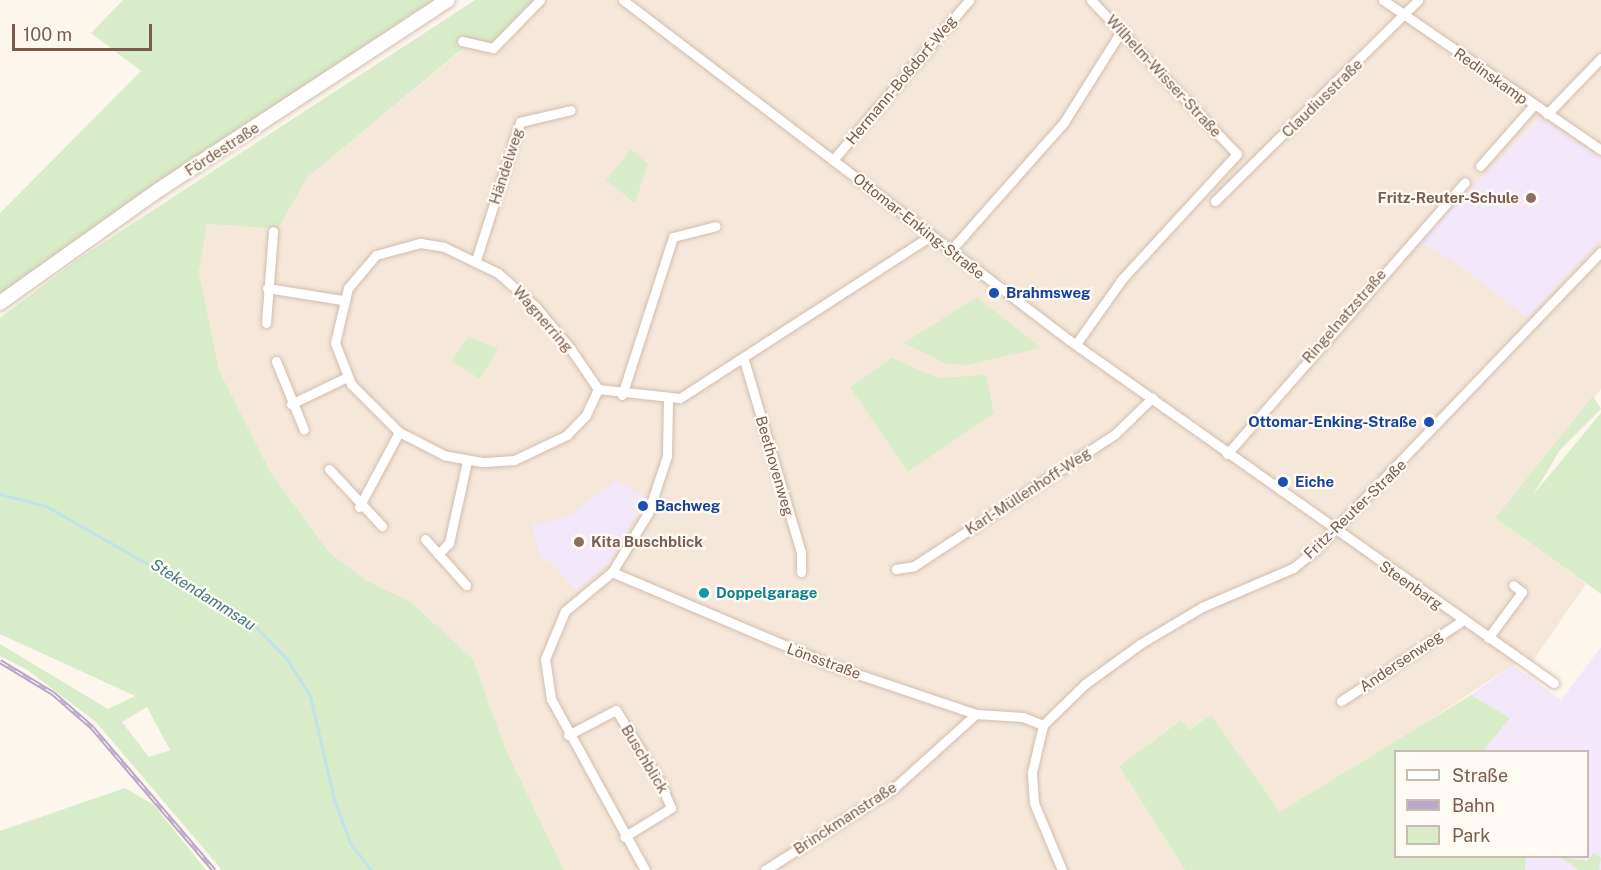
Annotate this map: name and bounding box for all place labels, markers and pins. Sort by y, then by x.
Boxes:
place label: Fritz-Reuter-Schule [1377,189,1519,207]
marker: Fritz-Reuter-Schule [1524,191,1538,205]
place label: Brahmsweg [1006,284,1090,302]
marker: Brahmsweg [987,286,1001,300]
place label: Ottomar-Enking-Straße [1248,413,1417,431]
marker: Ottomar-Enking-Straße [1422,415,1436,429]
place label: Eiche [1295,473,1334,491]
marker: Eiche [1276,475,1290,489]
place label: Bachweg [655,497,720,515]
marker: Bachweg [636,499,650,513]
place label: Kita Buschblick [591,533,703,551]
marker: Kita Buschblick [572,535,586,549]
place label: Doppelgarage [716,584,817,602]
marker: Doppelgarage [697,586,711,600]

